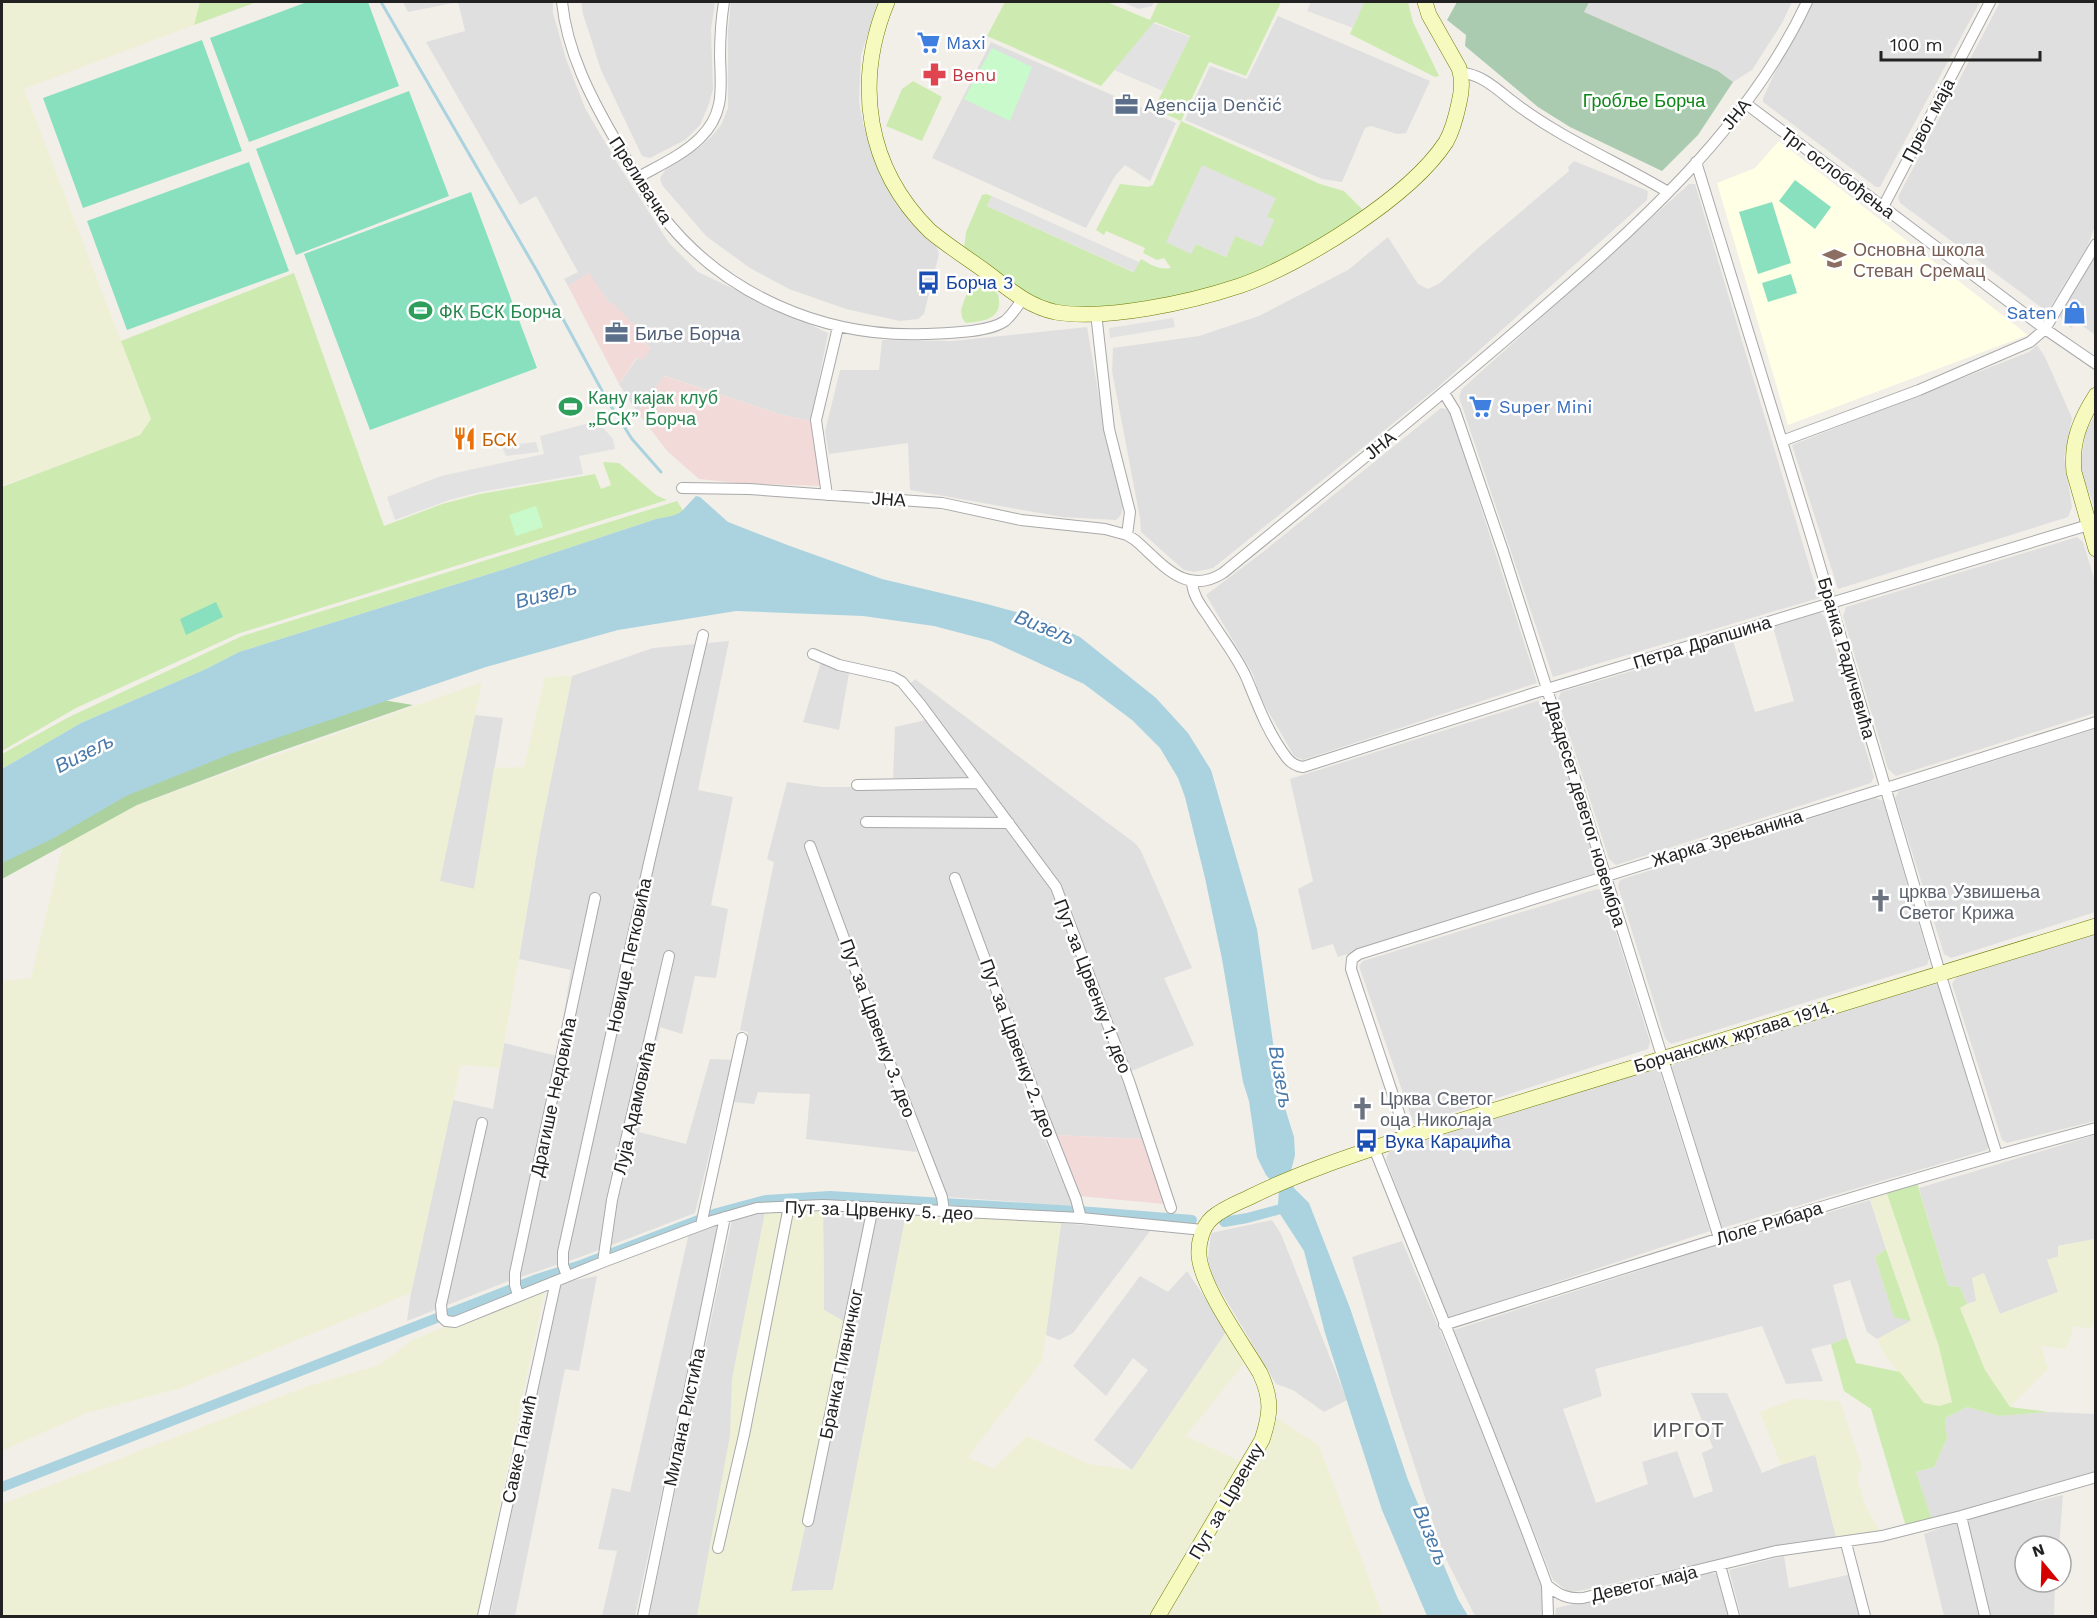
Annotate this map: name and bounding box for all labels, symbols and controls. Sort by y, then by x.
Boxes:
scale bar [1881,24,2040,62]
supermarket icon: Maxi [915,29,941,55]
place label: Maxi [946,32,986,53]
text: 100 m [1890,34,1943,55]
pharmacy icon: Benu [921,61,947,87]
place label: Benu [952,64,996,85]
street label: Првог маја [1897,74,1959,165]
park label: Гробље Борча [1583,90,1706,111]
office icon: Agencija Denčić [1113,91,1139,117]
place label: Agencija Denčić [1144,94,1282,115]
street label: ЈНА [1717,94,1755,134]
street label: Трг ослобођења [1777,123,1900,223]
street label: Преливачка [605,133,677,228]
place label: Основна школа Стеван Сремац [1853,239,1985,281]
school or university icon: Основна школа Стеван Сремац [1822,246,1848,272]
bus stop icon: Борча 3 [915,269,941,295]
place label: Борча 3 [946,272,1013,293]
sports icon: ФК БСК Борча [408,298,434,324]
shop icon: Saten [2062,299,2088,325]
place label: ФК БСК Борча [439,301,562,322]
place label: Saten [2007,302,2057,323]
office icon: Биље Борча [604,320,630,346]
place label: Биље Борча [635,323,741,344]
place label: Кану кајак клуб „БСК” Борча [588,387,718,429]
supermarket icon: Super Mini [1468,393,1494,419]
sports icon: Кану кајак клуб „БСК” Борча [557,394,583,420]
place label: Super Mini [1499,396,1592,417]
restaurant icon: БСК [451,426,477,452]
street label: ЈНА [1360,426,1400,464]
place label: БСК [482,429,518,450]
street label: ЈНА [871,487,907,511]
water label: Визељ [513,575,579,613]
street label: Бранка Радичевића [1814,575,1880,742]
water label: Визељ [1011,604,1079,650]
street label: Петра Драпшина [1630,611,1774,673]
street label: Двадесет деветог новембра [1541,697,1631,930]
water label: Визељ [51,728,117,778]
street label: Жарка Зрењанина [1649,805,1806,871]
street label: Новице Петковића [602,875,656,1034]
place label: црква Узвишења Светог Крижа [1899,881,2041,923]
church icon: црква Узвишења Светог Крижа [1868,888,1894,914]
street label: Пут за Црвенку 1. део [1050,896,1136,1076]
street label: Пут за Црвенку 3. део [836,936,920,1120]
street label: Пут за Црвенку 2. део [976,956,1060,1140]
street label: Борчанских жртава 1914. [1631,995,1837,1077]
street label: Драгише Недовића [526,1015,580,1179]
street label: Луја Адамовића [609,1039,660,1176]
water label: Визељ [1264,1044,1298,1110]
place label: Црква Светог оца Николаја [1380,1088,1494,1130]
church icon: Црква Светог оца Николаја [1349,1095,1375,1121]
bus stop icon: Вука Караџића [1354,1128,1380,1154]
place label: Вука Караџића [1385,1131,1512,1152]
street label: Пут за Црвенку 5. део [784,1196,974,1224]
street label: Лоле Рибара [1713,1197,1826,1249]
street label: Бранка Пивничког [815,1287,867,1441]
street label: Милана Ристића [659,1345,709,1488]
street label: Савке Панић [497,1393,541,1505]
district label: ИРГОТ [1653,1418,1725,1442]
street label: Пут за Црвенку [1184,1439,1268,1563]
water label: Визељ [1408,1501,1454,1569]
north arrow [2013,1534,2073,1594]
text: N [2030,1539,2047,1561]
street label: Деветог маја [1589,1560,1700,1605]

